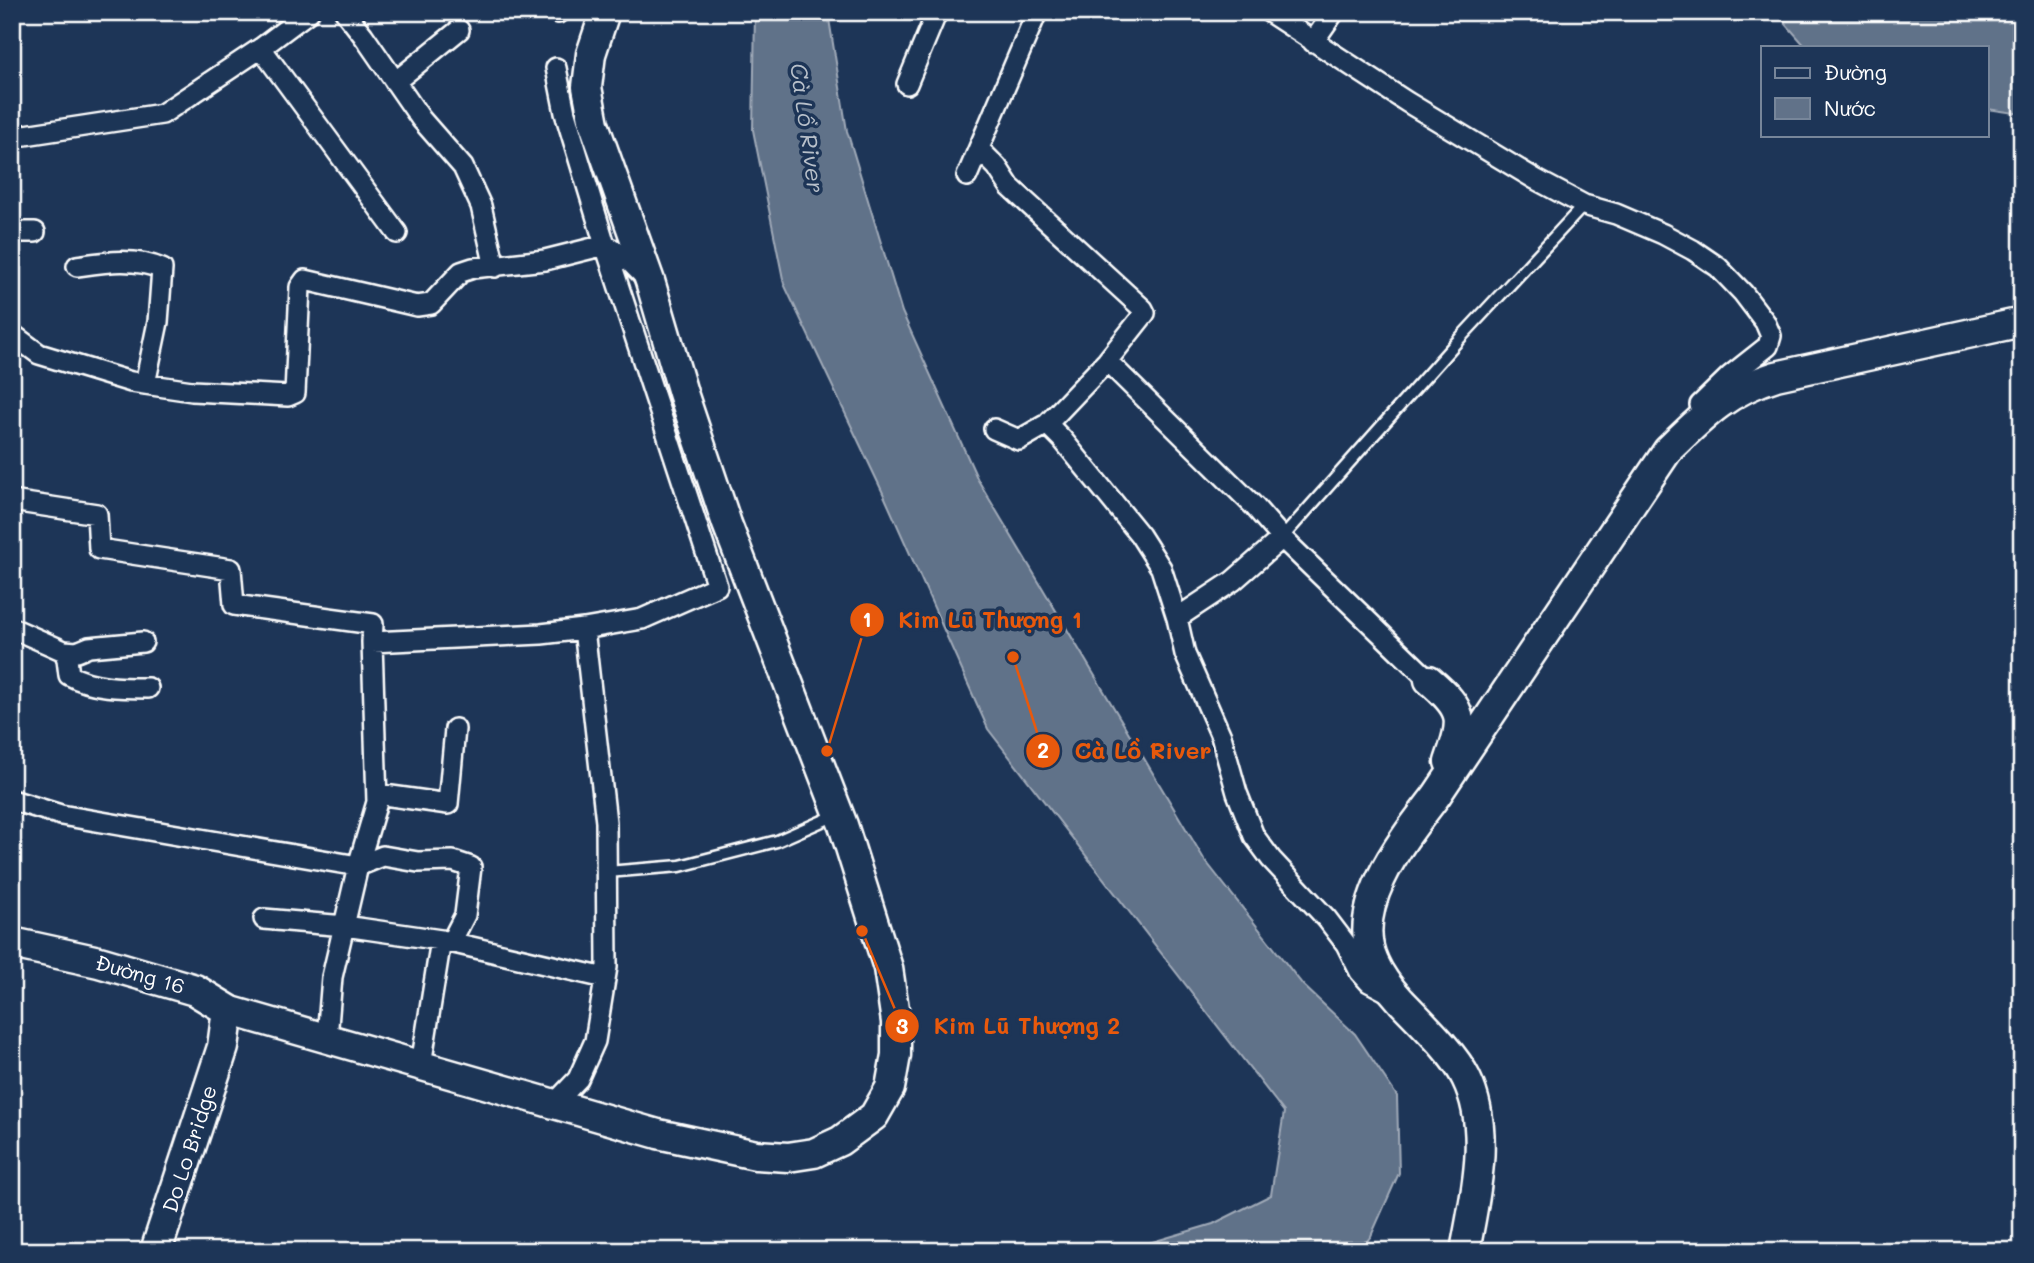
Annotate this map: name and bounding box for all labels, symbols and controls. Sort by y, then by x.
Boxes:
legend [1761,46,1988,136]
text: Đường [1824,58,1887,85]
water label: Cà Lồ River [784,61,832,195]
text: Nước [1824,94,1876,121]
callout: Kim Lũ Thượng 1 [849,598,1096,642]
text: Kim Lũ Thượng 1 [898,604,1082,634]
text: 1 [862,605,872,632]
callout: Cà Lồ River [1025,729,1225,773]
text: Cà Lồ River [1075,735,1211,765]
text: 2 [1037,736,1049,763]
street label: Đường 16 [93,948,188,999]
callout: Kim Lũ Thượng 2 [885,1004,1134,1048]
text: Kim Lũ Thượng 2 [934,1010,1120,1040]
text: 3 [896,1012,908,1039]
street label: Do Lo Bridge [155,1081,222,1216]

